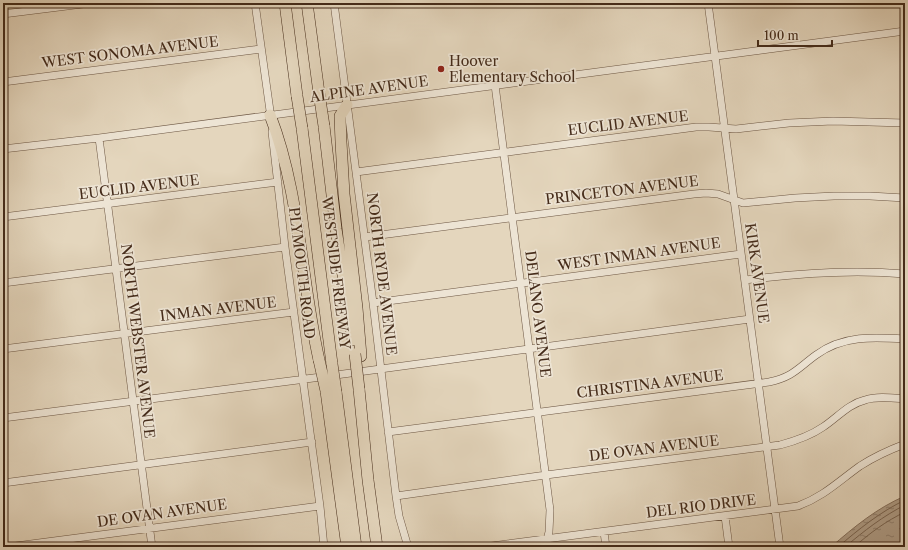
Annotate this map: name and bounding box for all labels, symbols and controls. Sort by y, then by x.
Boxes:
scale bar [758,22,832,48]
text: 100 m [764,28,799,43]
street label: WEST SONOMA AVENUE [39,32,220,72]
place label: Hoover Elementary School [449,52,575,86]
marker: Hoover Elementary School [436,64,446,74]
street label: ALPINE AVENUE [308,72,429,106]
street label: EUCLID AVENUE [567,107,689,139]
street label: EUCLID AVENUE [78,171,200,203]
street label: PRINCETON AVENUE [544,172,700,208]
street label: NORTH RYDE AVENUE [363,192,401,356]
street label: WESTSIDE FREEWAY [318,194,354,352]
street label: PLYMOUTH ROAD [285,206,319,340]
street label: KIRK AVENUE [741,222,773,324]
street label: WEST INMAN AVENUE [555,234,722,274]
street label: NORTH WEBSTER AVENUE [117,243,159,439]
street label: DELANO AVENUE [521,250,555,378]
street label: INMAN AVENUE [159,293,277,325]
street label: CHRISTINA AVENUE [575,366,725,402]
street label: DE OVAN AVENUE [588,431,720,465]
street label: DEL RIO DRIVE [645,490,757,522]
street label: DE OVAN AVENUE [96,495,228,531]

